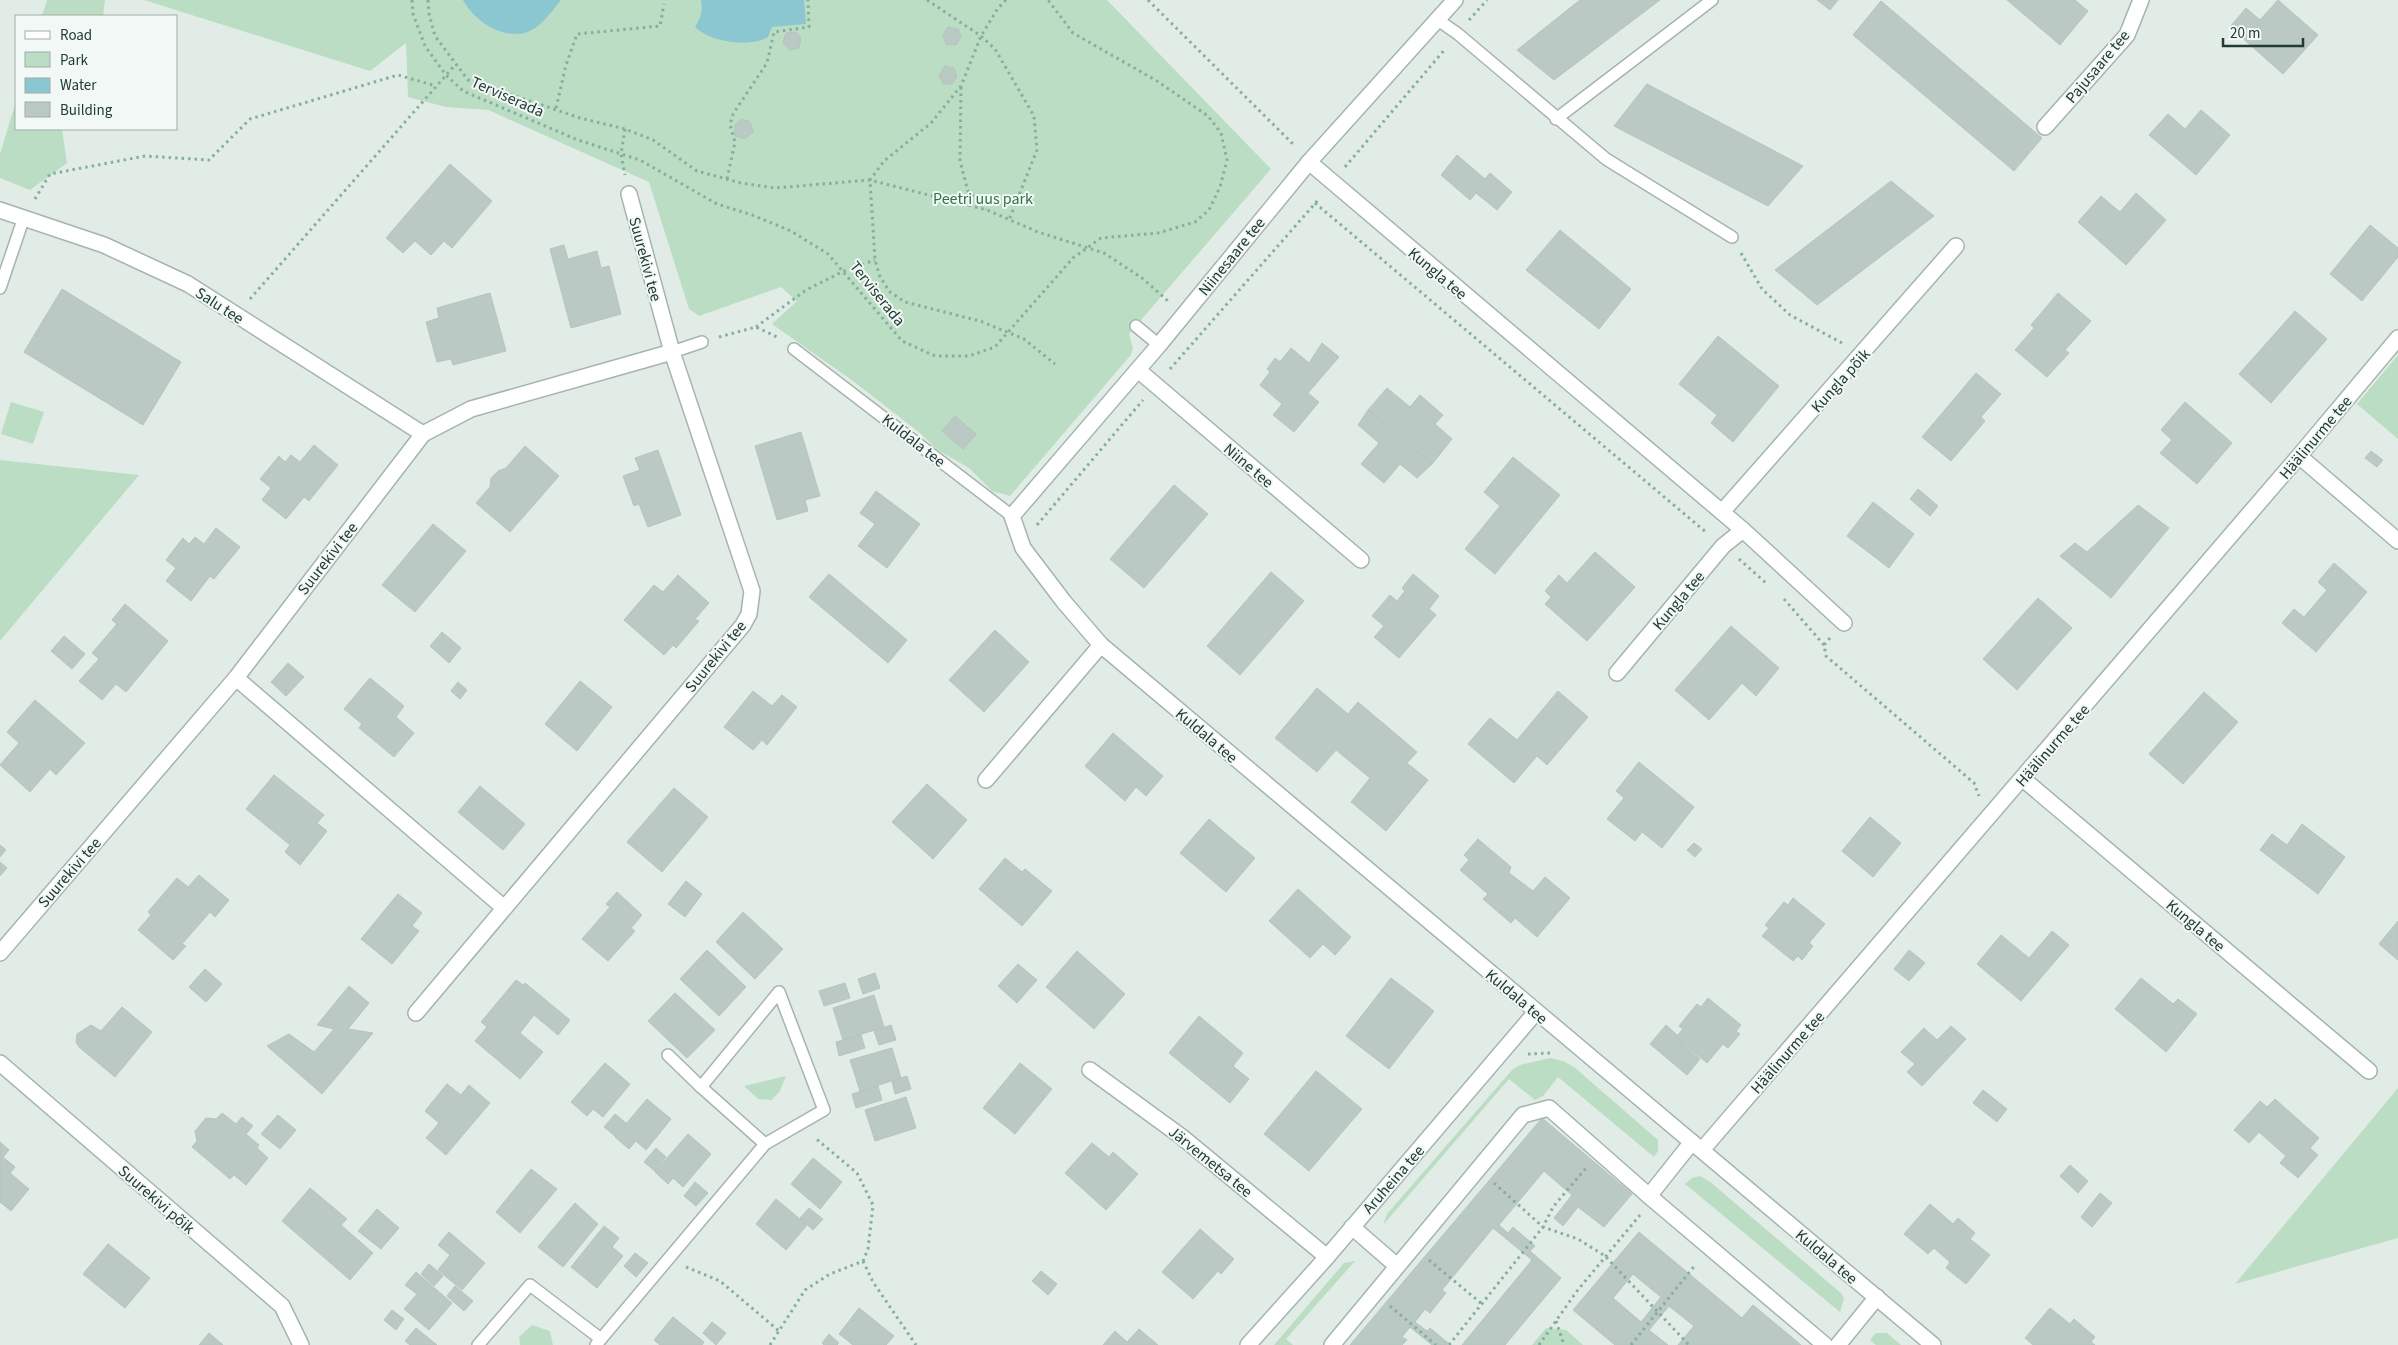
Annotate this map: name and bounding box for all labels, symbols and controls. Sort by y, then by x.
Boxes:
legend [15,15,178,130]
scale bar [2223,15,2303,47]
text: 20 m [2230,23,2260,44]
text: Road [60,25,92,46]
street label: Pajusaare tee [2061,25,2135,108]
text: Park [60,50,89,71]
street label: Terviserada [468,71,548,123]
text: Water [60,75,97,96]
text: Building [60,100,113,121]
park label: Peetri uus park [933,188,1033,210]
street label: Niinesaare tee [1193,213,1270,301]
street label: Suurekivi tee [623,214,667,304]
street label: Kungla tee [1403,243,1472,305]
street label: Terviserada [844,257,910,331]
street label: Salu tee [191,282,248,330]
street label: Kungla põik [1806,344,1876,418]
street label: Häälinurme tee [2274,391,2357,484]
street label: Kuldala tee [877,409,950,473]
street label: Niine tee [1219,438,1278,493]
street label: Suurekivi tee [292,518,363,600]
street label: Kungla tee [1648,566,1710,635]
street label: Suurekivi tee [680,616,752,697]
street label: Häälinurme tee [2011,700,2095,792]
street label: Kuldala tee [1170,703,1242,768]
street label: Suurekivi tee [33,833,107,913]
street label: Kungla tee [2161,895,2230,957]
street label: Kuldala tee [1480,964,1552,1029]
street label: Häälinurme tee [1746,1007,1830,1099]
street label: Järvemetsa tee [1164,1121,1257,1203]
street label: Aruheina tee [1358,1140,1430,1219]
street label: Suurekivi põik [113,1160,200,1239]
street label: Kuldala tee [1790,1224,1862,1289]

